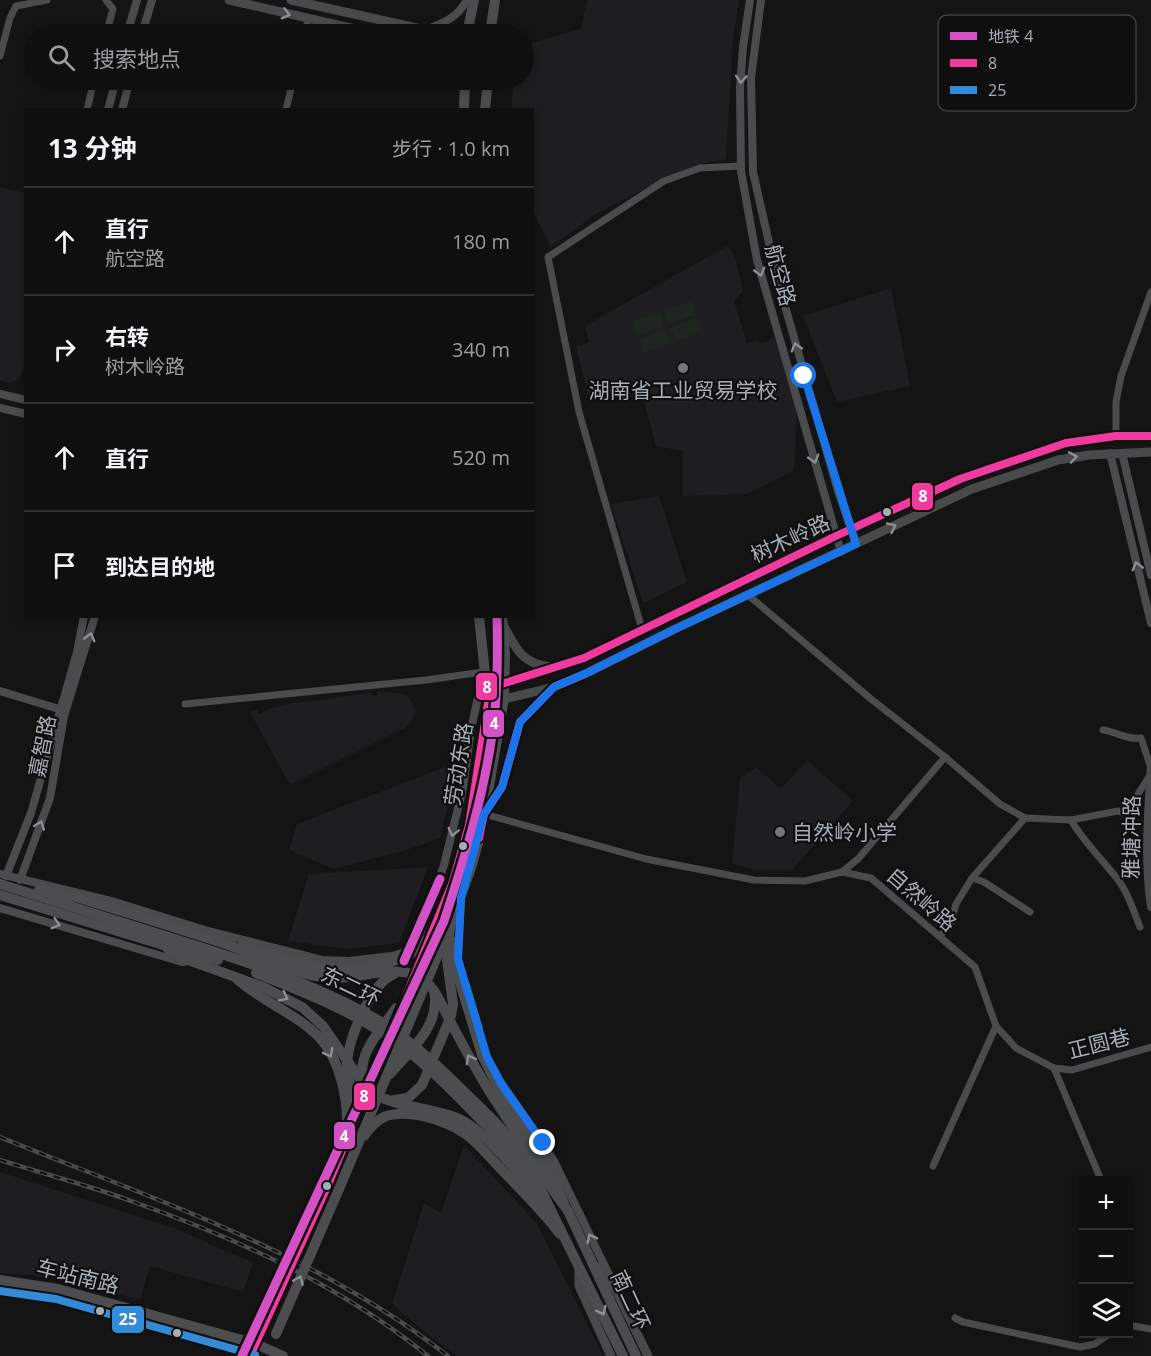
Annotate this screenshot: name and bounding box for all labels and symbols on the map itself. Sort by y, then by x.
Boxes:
one-way arrow [281,7,291,20]
legend [938,15,1136,111]
text: 地铁 4 [988,25,1033,47]
text: 8 [988,52,997,74]
one-way arrow [734,74,747,83]
text: 25 [988,79,1006,101]
street label: 航空路 [759,241,803,309]
one-way arrow [753,266,765,277]
one-way arrow [791,343,803,353]
marker: 湖南省工业贸易学校 [676,361,690,375]
route start [790,362,816,388]
place label: 湖南省工业贸易学校 [589,376,778,404]
one-way arrow [1068,452,1078,464]
one-way arrow [807,453,819,464]
line badge: 8 [911,482,934,511]
text: 8 [918,485,928,507]
unlabelled marker [881,506,893,518]
street label: 树木岭路 [746,508,834,568]
one-way arrow [885,523,896,535]
one-way arrow [1132,561,1145,571]
one-way arrow [82,632,95,642]
line badge: 8 [475,672,498,701]
text: 8 [482,676,492,698]
line badge: 4 [482,709,505,738]
street label: 嘉智路 [22,712,62,780]
text: 4 [489,712,499,734]
street label: 劳动东路 [438,720,478,808]
street label: 雅塘冲路 [1116,795,1146,879]
place label: 自然岭小学 [792,818,897,846]
one-way arrow [33,820,46,831]
marker: 自然岭小学 [773,825,787,839]
one-way arrow [447,827,460,837]
unlabelled marker [457,840,469,852]
street label: 自然岭路 [881,861,963,937]
one-way arrow [50,917,61,929]
street label: 东二环 [317,960,385,1012]
one-way arrow [277,990,288,1002]
street label: 正圆巷 [1065,1022,1133,1064]
one-way arrow [322,1047,333,1058]
one-way arrow [466,1055,478,1066]
line badge: 8 [353,1082,376,1111]
text: 8 [359,1085,369,1107]
line badge: 4 [333,1121,356,1150]
text: 4 [339,1125,349,1147]
route end [529,1129,555,1155]
unlabelled marker [321,1180,333,1192]
one-way arrow [586,1233,598,1244]
street label: 车站南路 [34,1252,122,1300]
street label: 南二环 [605,1266,657,1334]
one-way arrow [292,1276,304,1287]
unlabelled marker [94,1305,106,1317]
line badge: 25 [111,1305,145,1334]
one-way arrow [594,1305,606,1316]
text: 25 [119,1308,137,1330]
unlabelled marker [171,1327,183,1339]

